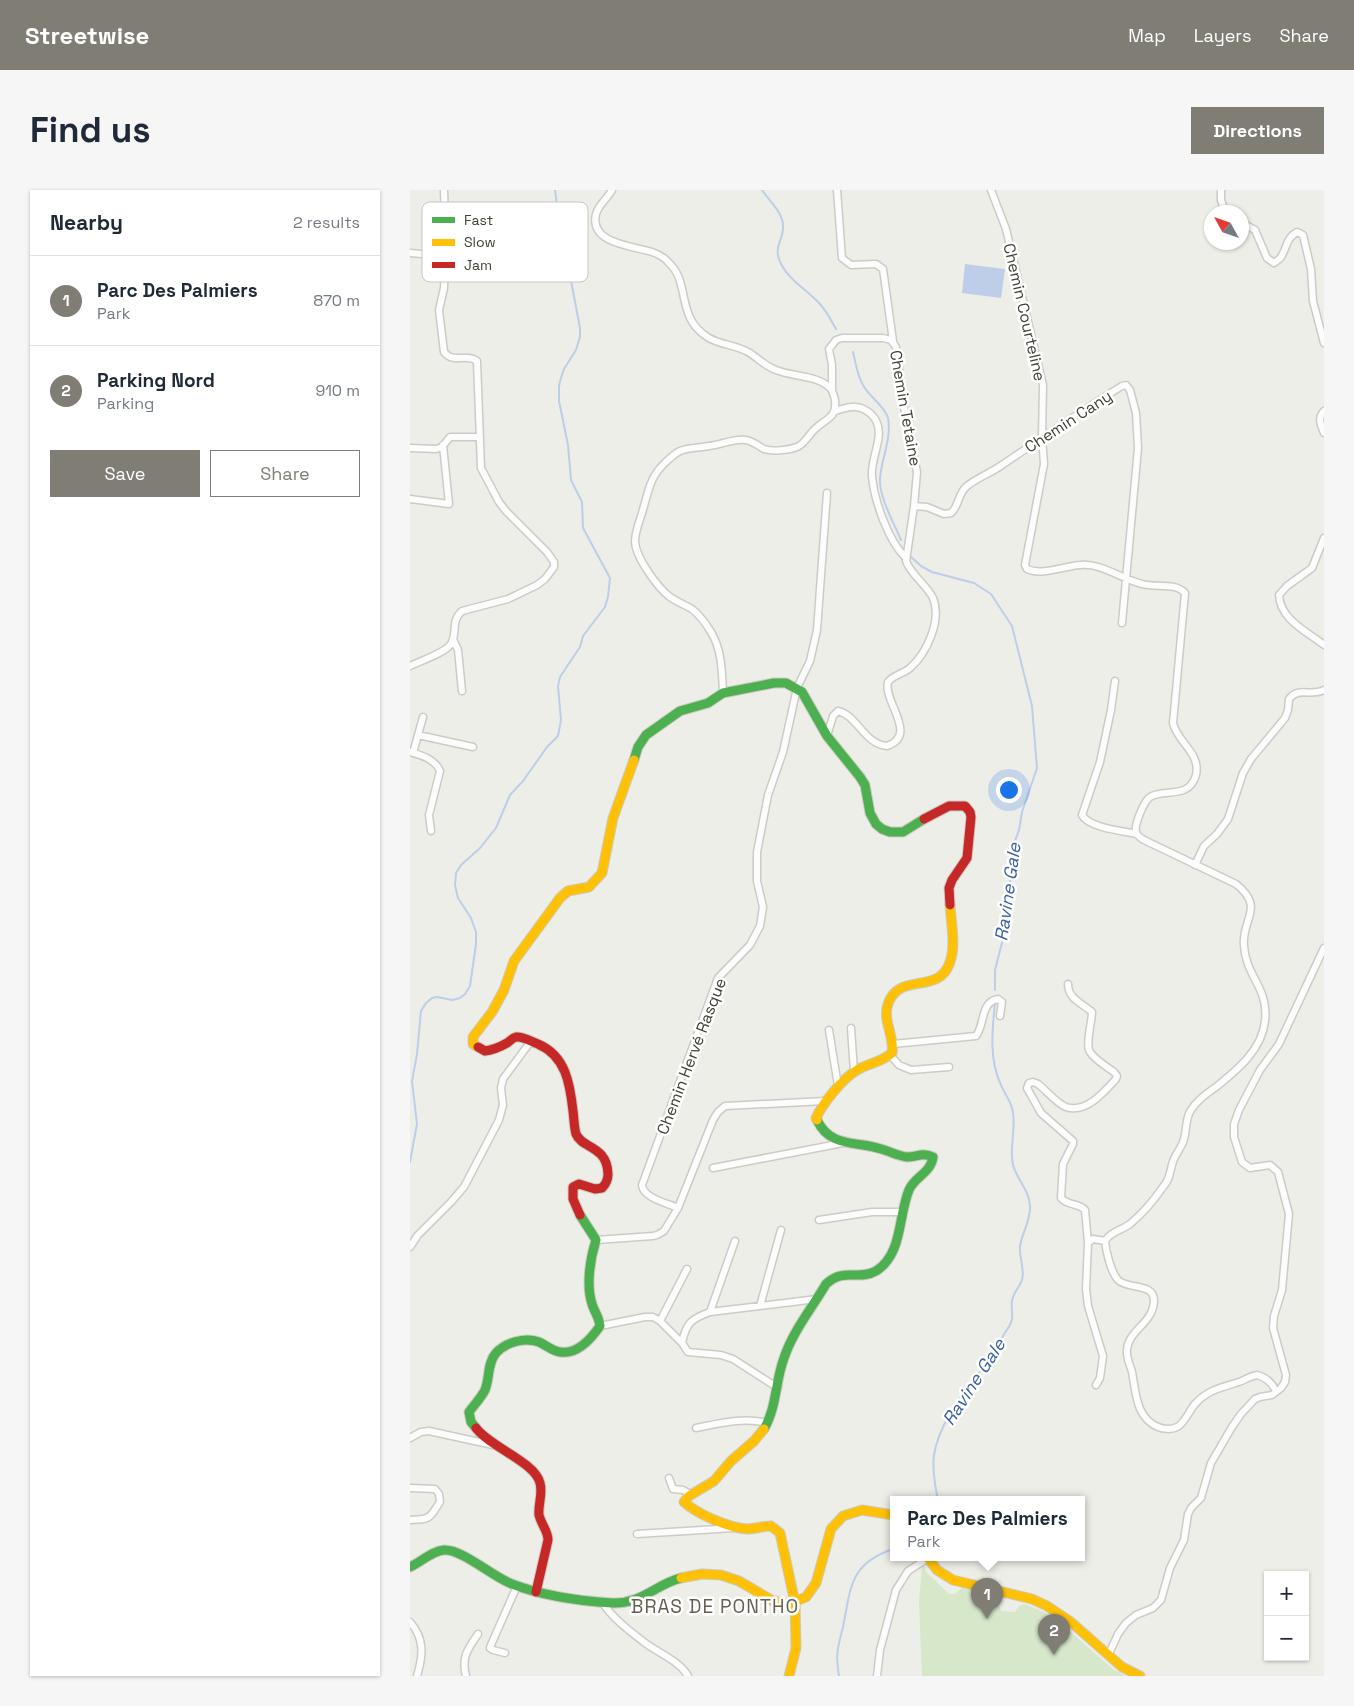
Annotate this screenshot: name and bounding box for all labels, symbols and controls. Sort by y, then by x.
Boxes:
text: Streetwise [25,20,149,51]
text: Map [1128,24,1166,47]
text: Layers [1194,24,1251,47]
text: Share [1279,24,1329,47]
button: Directions [1191,107,1324,154]
text: Find us [30,108,151,152]
legend [422,202,588,282]
north arrow [1204,205,1249,250]
text: Nearby [50,209,123,236]
text: Fast [464,211,493,229]
text: 2 results [293,212,360,233]
text: Slow [464,233,496,251]
street label: Chemin Courteline [998,241,1051,383]
text: Jam [464,256,492,274]
text: Parc Des Palmiers [97,278,258,303]
text: 1 [62,290,70,311]
text: 870 m [313,290,360,311]
text: Park [97,303,130,324]
street label: Chemin Tetaine [885,348,926,468]
text: Parking Nord [97,368,215,393]
text: 2 [61,380,71,401]
text: 910 m [315,380,360,401]
street label: Chemin Cany [1021,385,1116,457]
text: Parking [97,393,154,414]
button: Save [50,450,200,497]
button: Share [210,450,360,497]
your location [996,777,1022,803]
water label: Ravine Gale [989,840,1026,943]
street label: Chemin Hervé Rasque [652,975,731,1138]
water label: Ravine Gale [937,1333,1011,1429]
popup [890,1496,1085,1561]
text: Parc Des Palmiers [907,1506,1068,1531]
text: Park [907,1531,940,1552]
map controls [1264,1571,1309,1661]
button: + [1264,1571,1309,1616]
pin: 1 [971,1578,1003,1619]
district label: BRAS DE PONTHO [631,1594,799,1619]
pin: 2 [1038,1614,1070,1655]
button: − [1264,1616,1309,1661]

